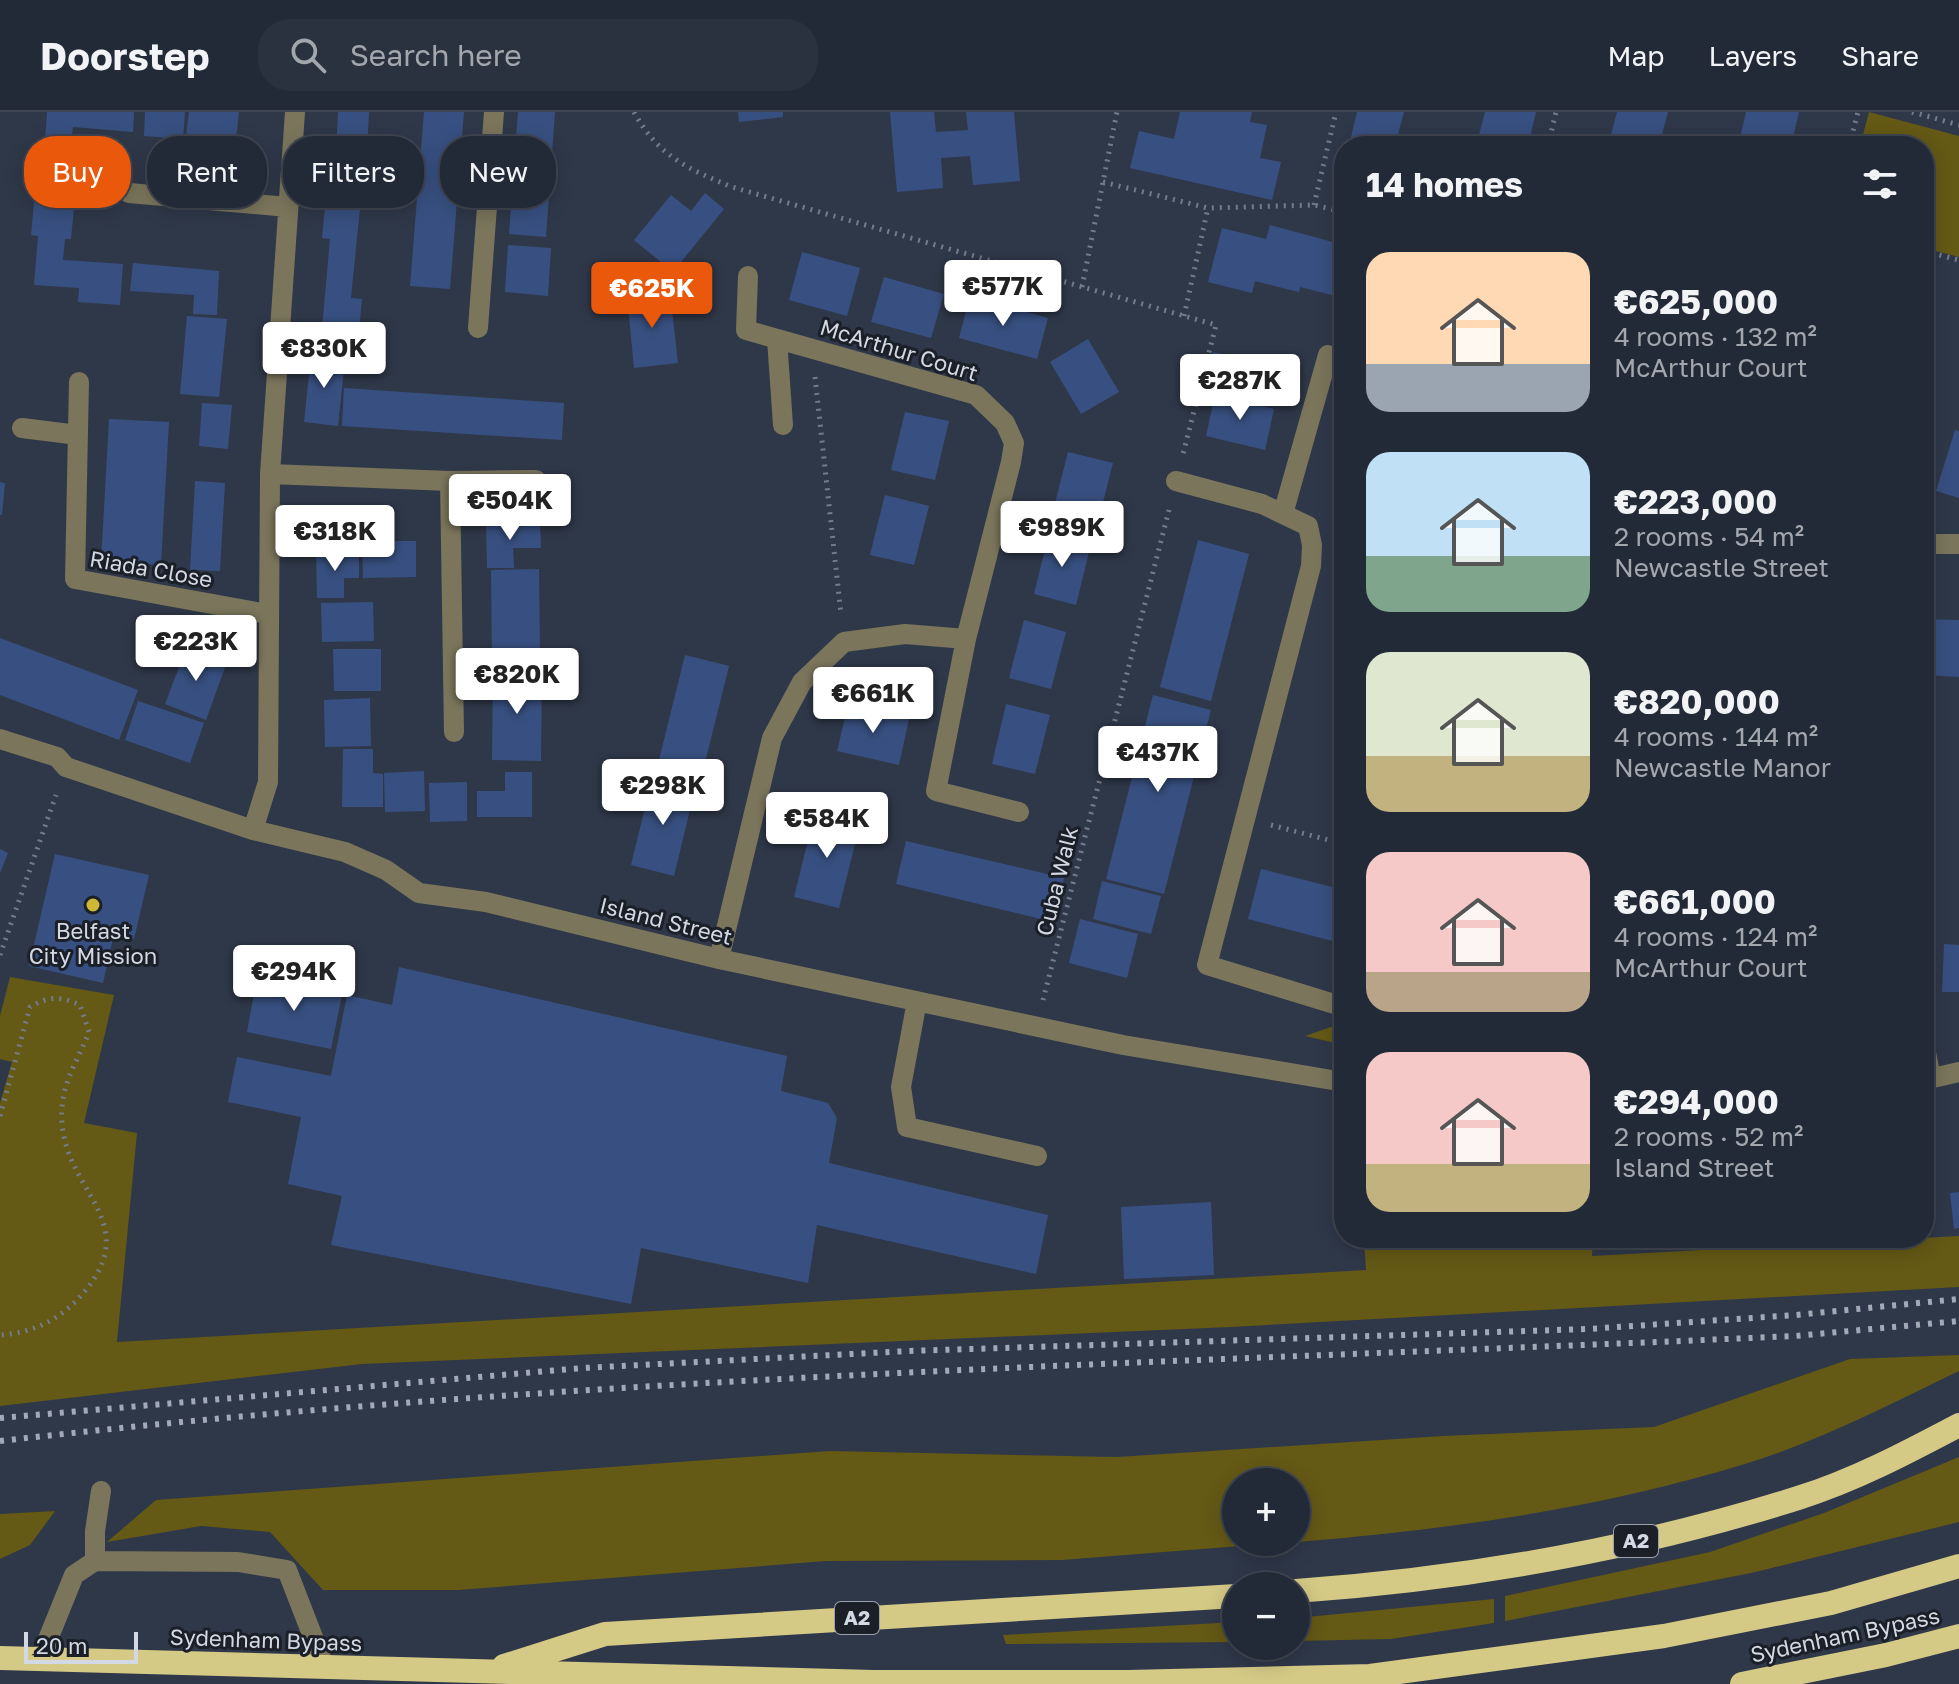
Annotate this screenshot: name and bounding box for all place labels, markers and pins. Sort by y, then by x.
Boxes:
pin: €577K [947,260,1059,328]
pin: €625K [596,262,708,330]
pin: €830K [268,322,380,390]
pin: €287K [1184,354,1296,422]
pin: €504K [454,474,566,542]
pin: €989K [1006,501,1118,569]
pin: €318K [279,505,391,573]
pin: €223K [140,615,252,683]
pin: €820K [461,648,573,716]
pin: €661K [817,667,929,735]
pin: €437K [1102,726,1214,794]
pin: €298K [607,759,719,827]
pin: €584K [771,792,883,860]
marker: Belfast City Mission [84,896,102,914]
place label: Belfast City Mission [29,917,157,969]
pin: €294K [238,945,350,1013]

